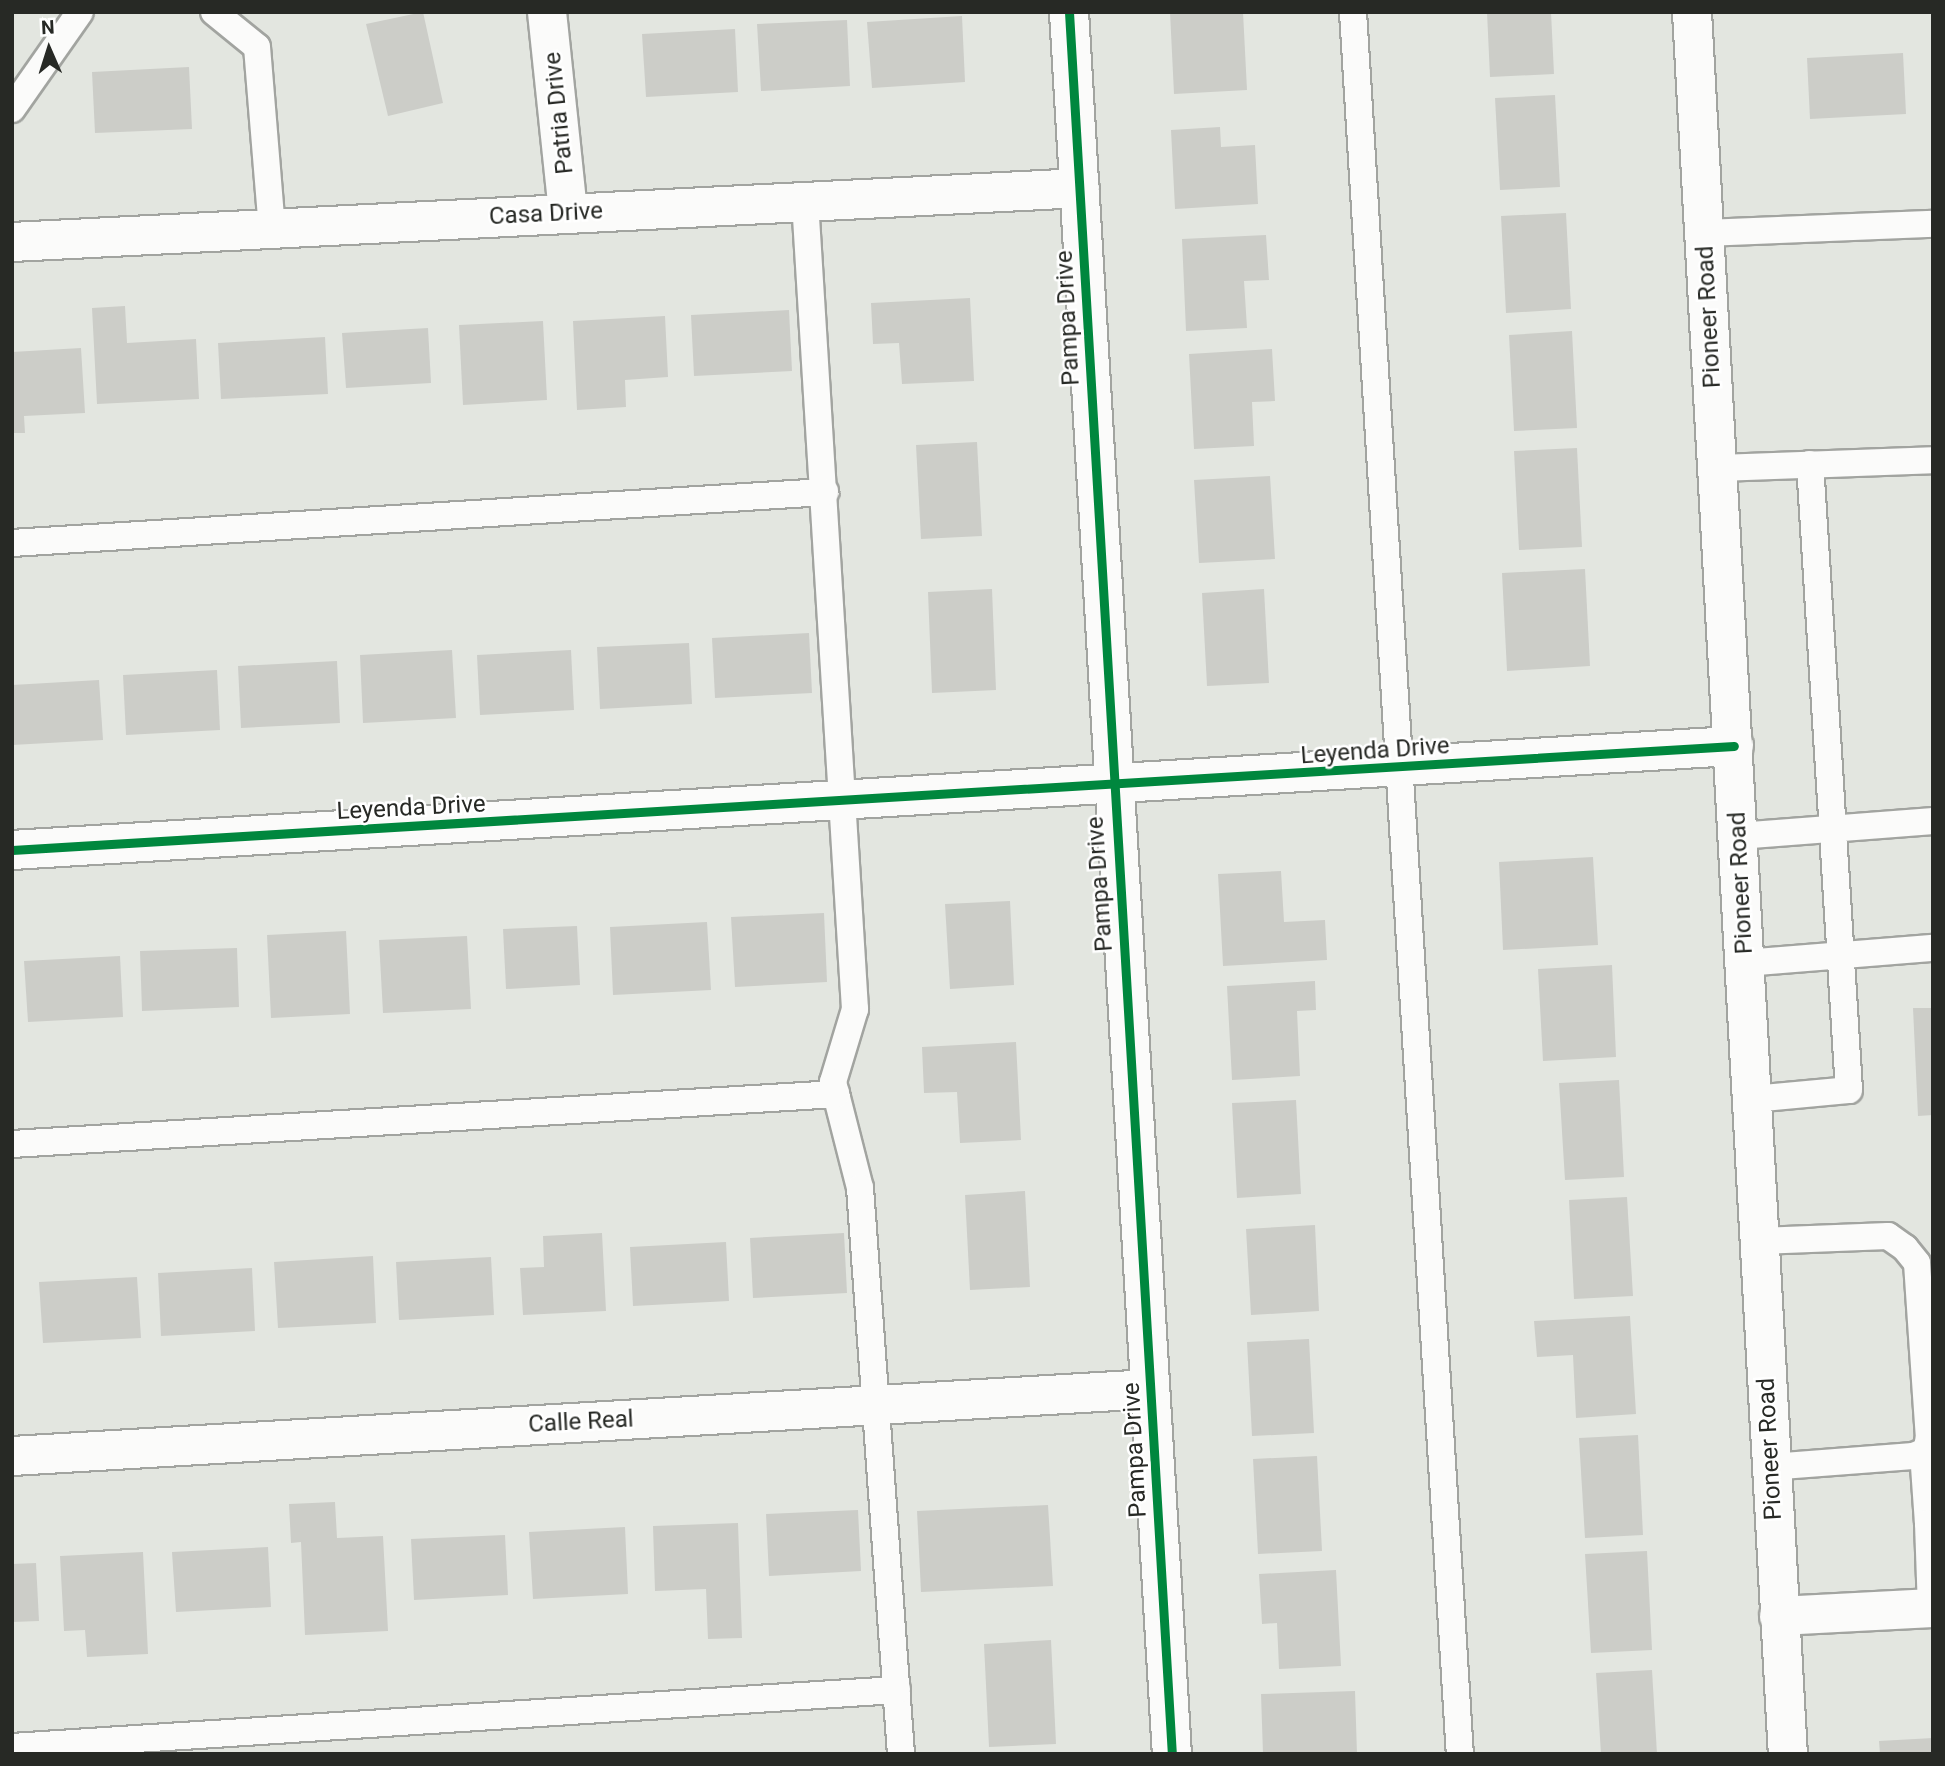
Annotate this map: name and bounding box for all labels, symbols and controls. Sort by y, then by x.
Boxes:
north arrow [14,14,84,84]
text: N [41,16,55,39]
street label: Patria Drive [538,50,580,176]
street label: Casa Drive [488,197,604,231]
street label: Pioneer Road [1691,245,1727,389]
street label: Pampa Drive [1050,250,1086,386]
street label: Leyenda Drive [1300,731,1450,771]
street label: Leyenda Drive [336,790,486,826]
street label: Pioneer Road [1723,811,1759,955]
street label: Pampa Drive [1081,815,1119,953]
street label: Pioneer Road [1752,1377,1788,1521]
street label: Pampa Drive [1117,1382,1153,1518]
street label: Calle Real [528,1405,634,1439]

